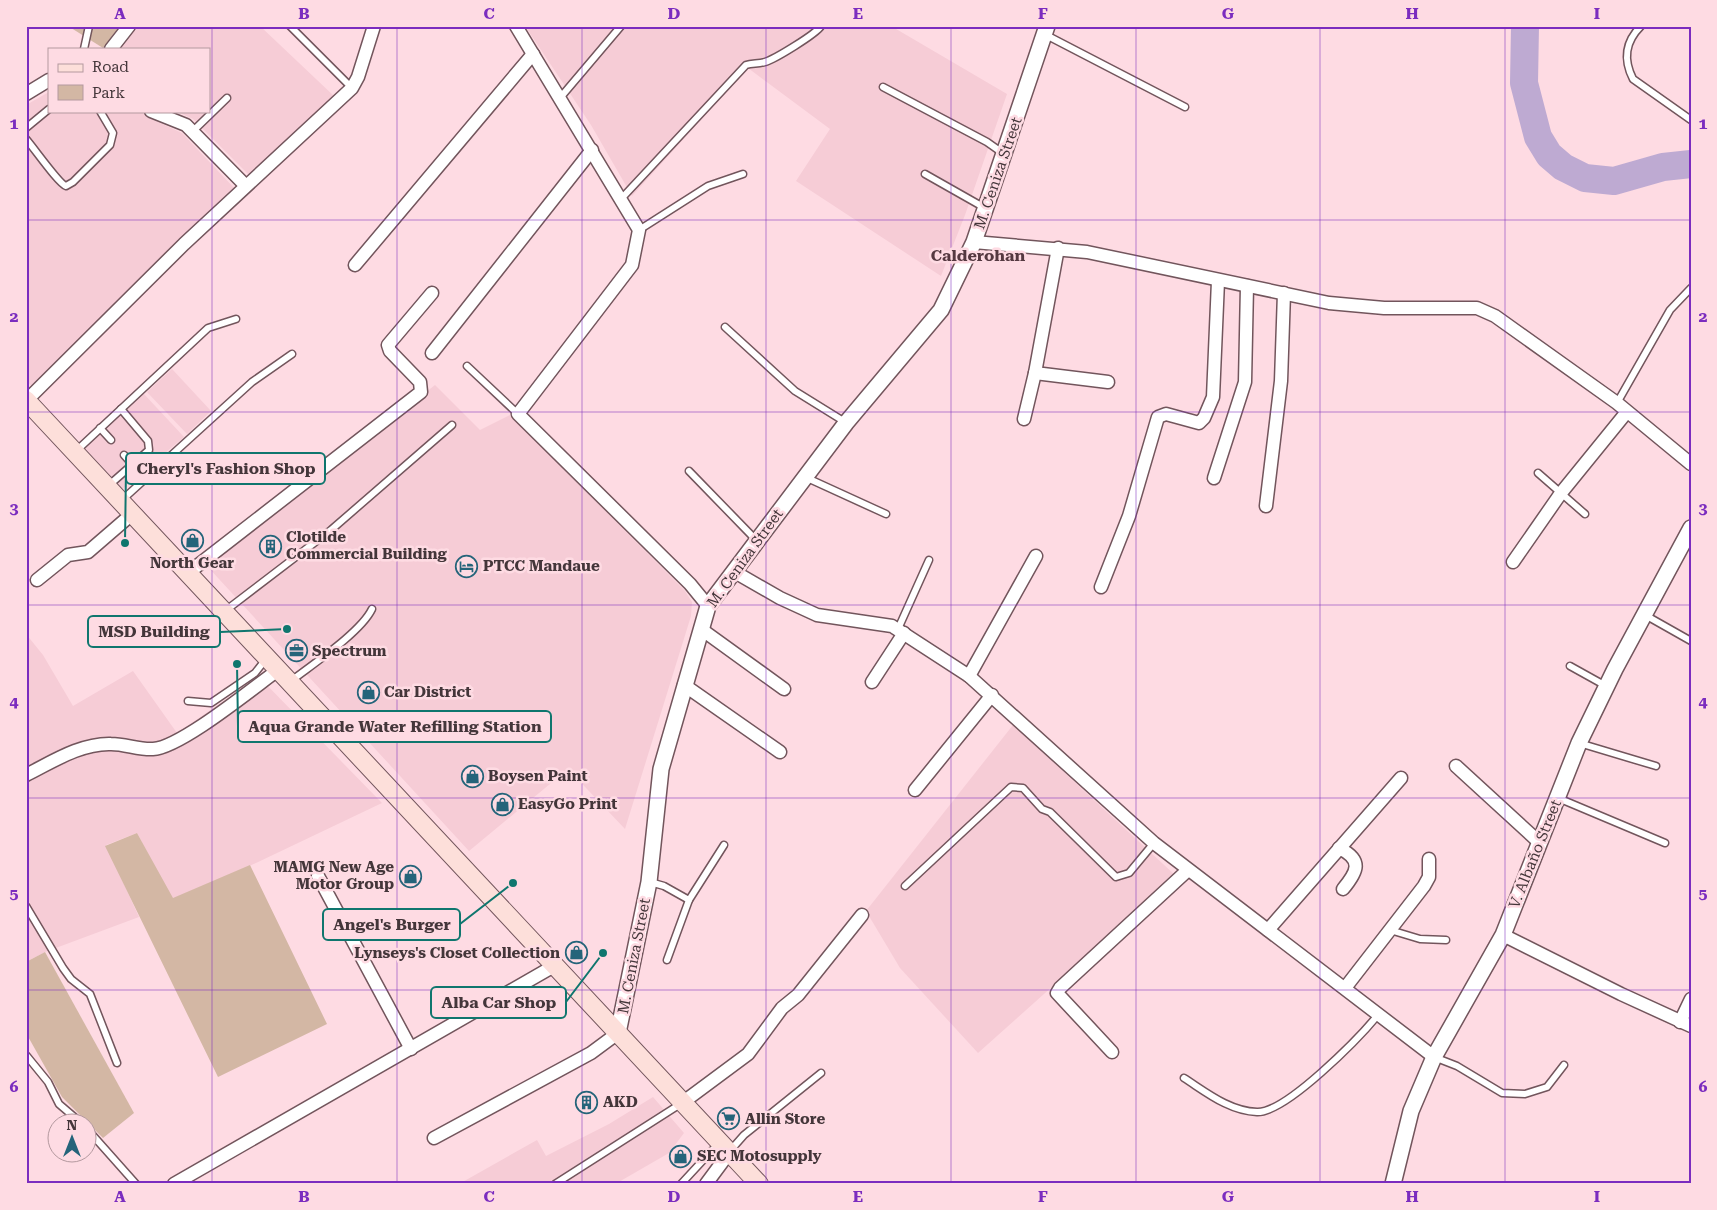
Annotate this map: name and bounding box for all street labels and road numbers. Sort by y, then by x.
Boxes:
street label: M. Ceniza Street [970,114,1026,231]
street label: M. Ceniza Street [703,505,787,611]
street label: V. Albaño Street [1505,797,1565,911]
street label: M. Ceniza Street [614,896,654,1015]

